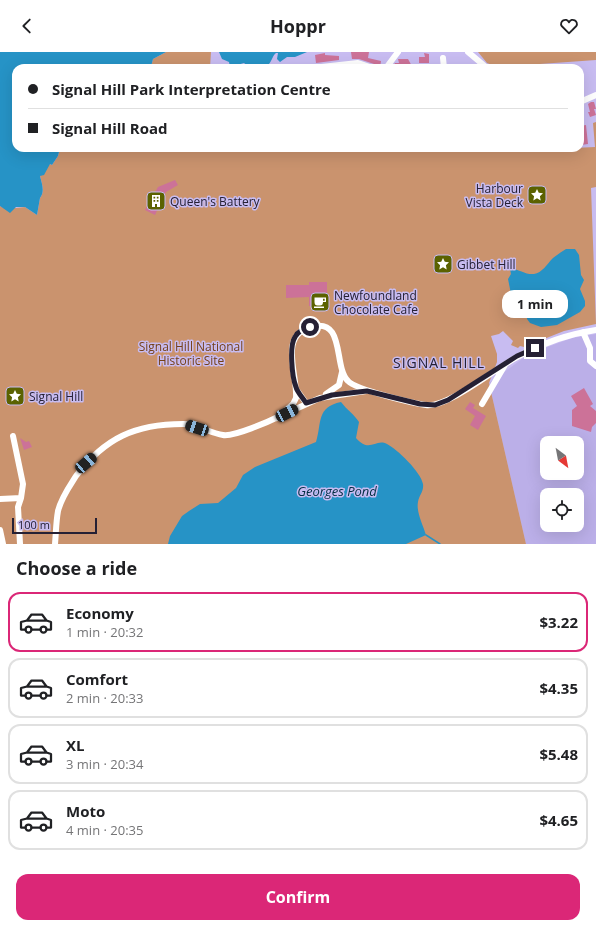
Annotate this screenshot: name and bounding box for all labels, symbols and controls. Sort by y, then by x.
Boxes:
text: Hoppr [270,14,326,38]
icon: back [16,15,38,37]
icon: heart [558,15,580,37]
text: Signal Hill Park Interpretation Centre [52,79,331,99]
text: Signal Hill Road [52,118,168,138]
place label: Harbour Vista Deck [466,180,524,211]
place icon: Harbour Vista Deck [526,184,548,206]
building icon: Queen's Battery [145,190,167,212]
place label: Queen's Battery [170,193,261,210]
place icon: Gibbet Hill [432,253,454,275]
place label: Gibbet Hill [457,256,516,273]
place label: Newfoundland Chocolate Cafe [334,287,418,318]
callout: 1 min [502,290,568,318]
cafe icon: Newfoundland Chocolate Cafe [309,291,331,313]
text: 1 min [517,295,553,313]
route start [301,318,319,336]
park label: Signal Hill National Historic Site [139,338,243,369]
route end [526,339,544,357]
district label: SIGNAL HILL [393,353,485,372]
place icon: Signal Hill [4,385,26,407]
place label: Signal Hill [29,388,83,405]
car [274,402,300,424]
car [184,419,210,437]
north arrow [540,436,584,480]
map controls [540,436,584,532]
car [73,451,99,475]
water label: Georges Pond [297,482,377,500]
button: locate [540,488,584,532]
scale bar [12,516,97,535]
text: 100 m [18,517,50,532]
text: Choose a ride [16,556,137,580]
text: Economy [66,603,134,623]
icon: car [18,604,54,640]
text: $3.22 [539,612,578,632]
text: 1 min · 20:32 [66,623,143,641]
text: Comfort [66,669,128,689]
icon: car [18,670,54,706]
text: $4.35 [539,678,578,698]
text: 2 min · 20:33 [66,689,143,707]
text: XL [66,735,84,755]
icon: car [18,736,54,772]
text: $5.48 [539,744,578,764]
text: 3 min · 20:34 [66,755,143,773]
text: Moto [66,801,105,821]
icon: car [18,802,54,838]
text: $4.65 [539,810,578,830]
text: 4 min · 20:35 [66,821,143,839]
button: Confirm [16,874,580,920]

